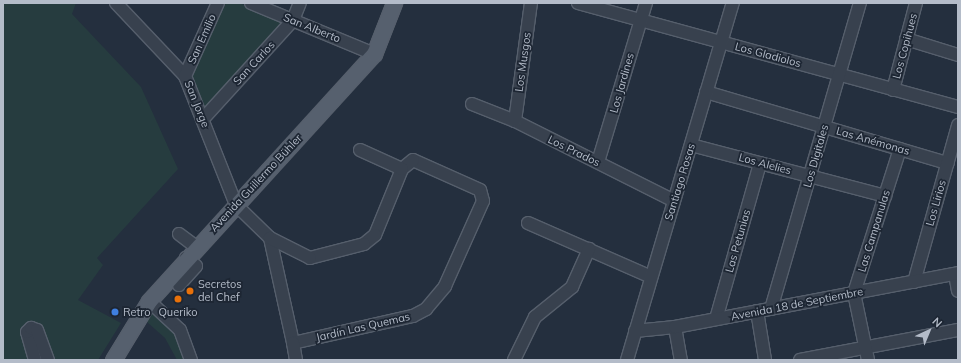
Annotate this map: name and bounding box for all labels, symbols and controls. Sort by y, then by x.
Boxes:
street label: San Alberto [282,11,342,45]
street label: San Emilio [185,12,219,66]
street label: Los Copihues [890,12,920,80]
street label: Los Musgos [512,31,534,93]
street label: San Carlos [230,38,278,88]
street label: Los Gladiolos [734,40,802,70]
street label: Los Jardines [607,51,637,115]
street label: San Jorge [182,79,212,129]
street label: Los Digitales [801,123,831,189]
street label: Las Anémonas [835,124,911,158]
street label: Avenida Guillermo Bühler [207,131,305,235]
street label: Los Prados [546,133,602,169]
street label: Santiago Rosas [662,142,698,222]
street label: Los Alelies [737,151,793,177]
street label: Los Lirios [923,178,949,228]
street label: Las Campanulas [855,188,893,274]
street label: Las Petunias [723,208,753,274]
place label: Secretos del Chef [198,278,242,304]
street label: Avenida 18 de Septiembre [730,285,864,323]
marker: Secretos del Chef [185,286,195,296]
marker: Queriko [173,294,183,304]
place label: Retro [123,305,151,319]
place label: Queriko [158,305,198,319]
marker: Retro [110,307,120,317]
street label: Jardín Las Quemas [315,310,411,344]
north arrow [909,311,949,351]
text: N [929,314,945,330]

